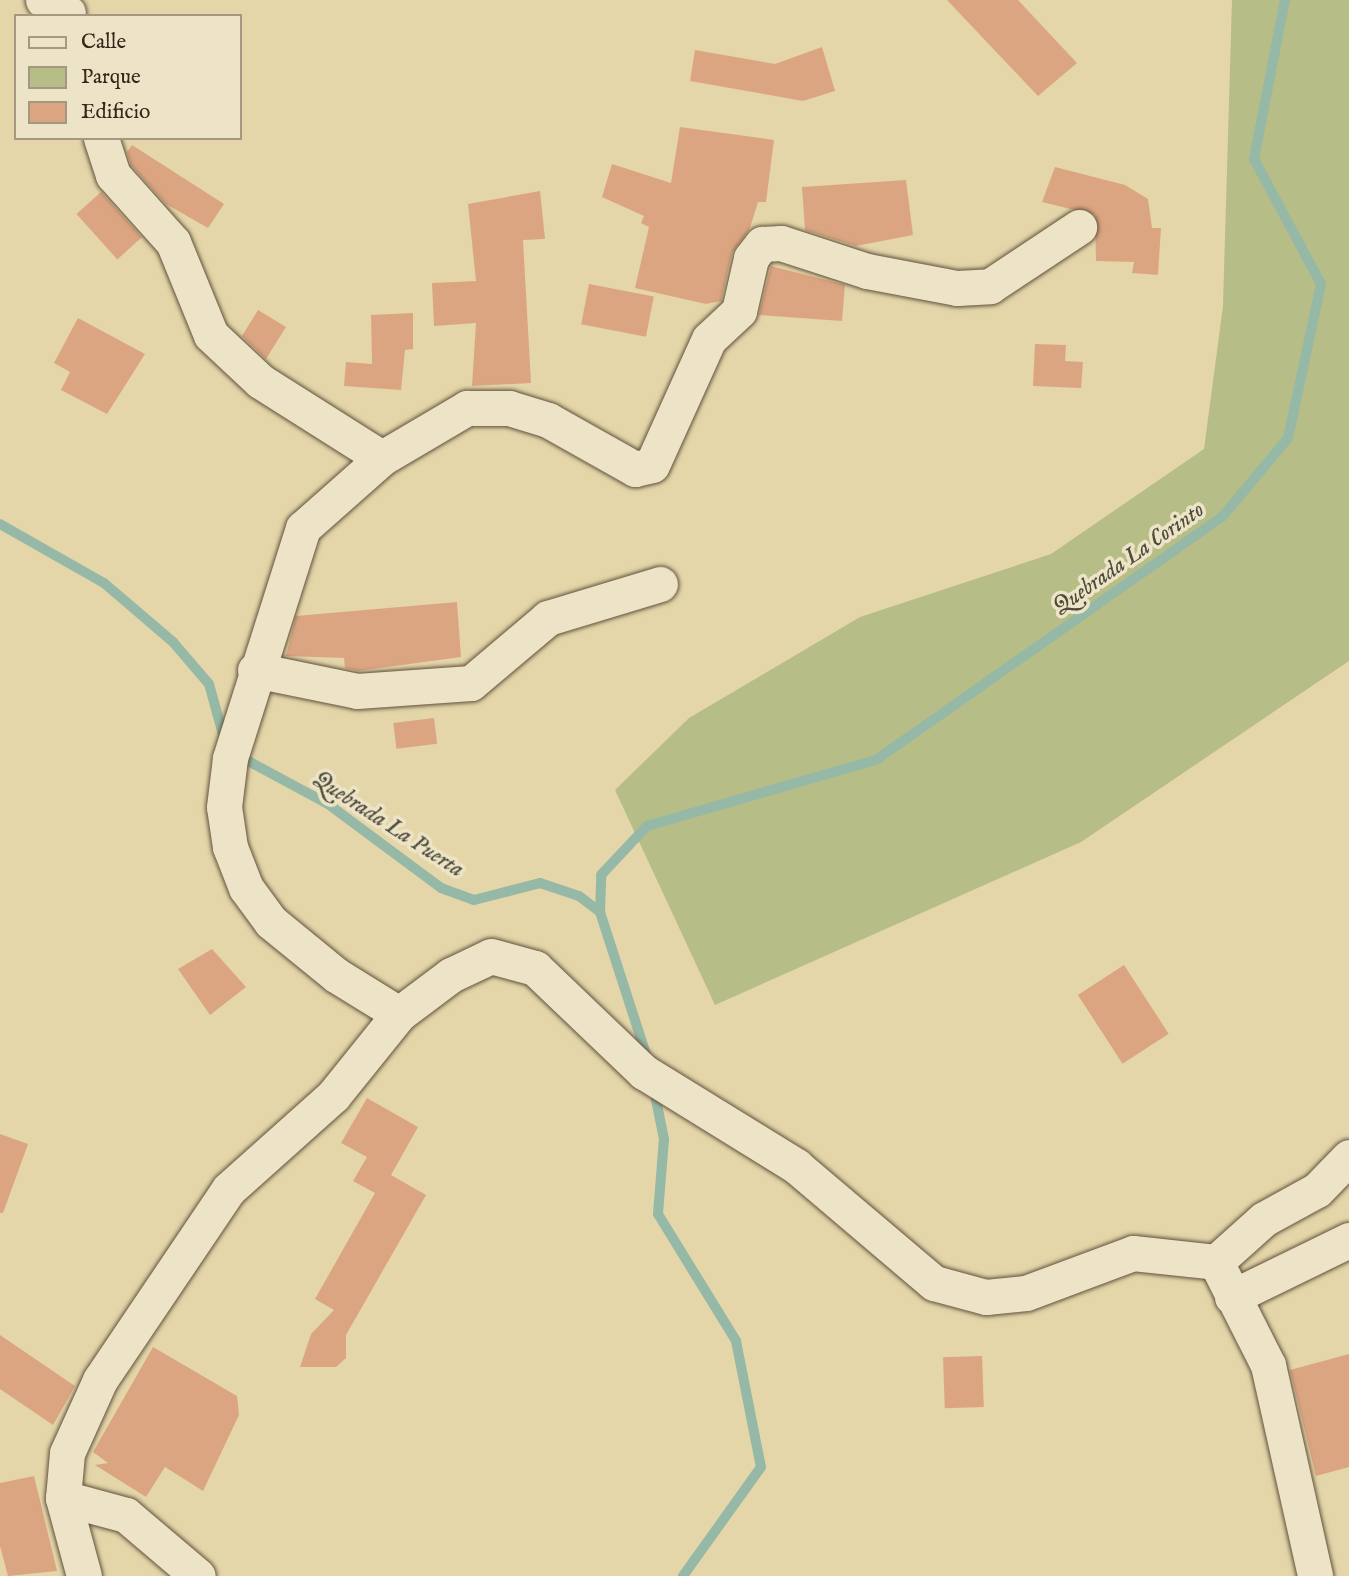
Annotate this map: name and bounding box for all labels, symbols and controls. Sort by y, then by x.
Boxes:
legend [14,14,242,140]
text: Calle [81,29,126,56]
text: Parque [81,64,141,91]
text: Edificio [81,99,150,126]
water label: Quebrada La Corinto [1048,497,1210,621]
water label: Quebrada La Puerta [307,766,469,884]

